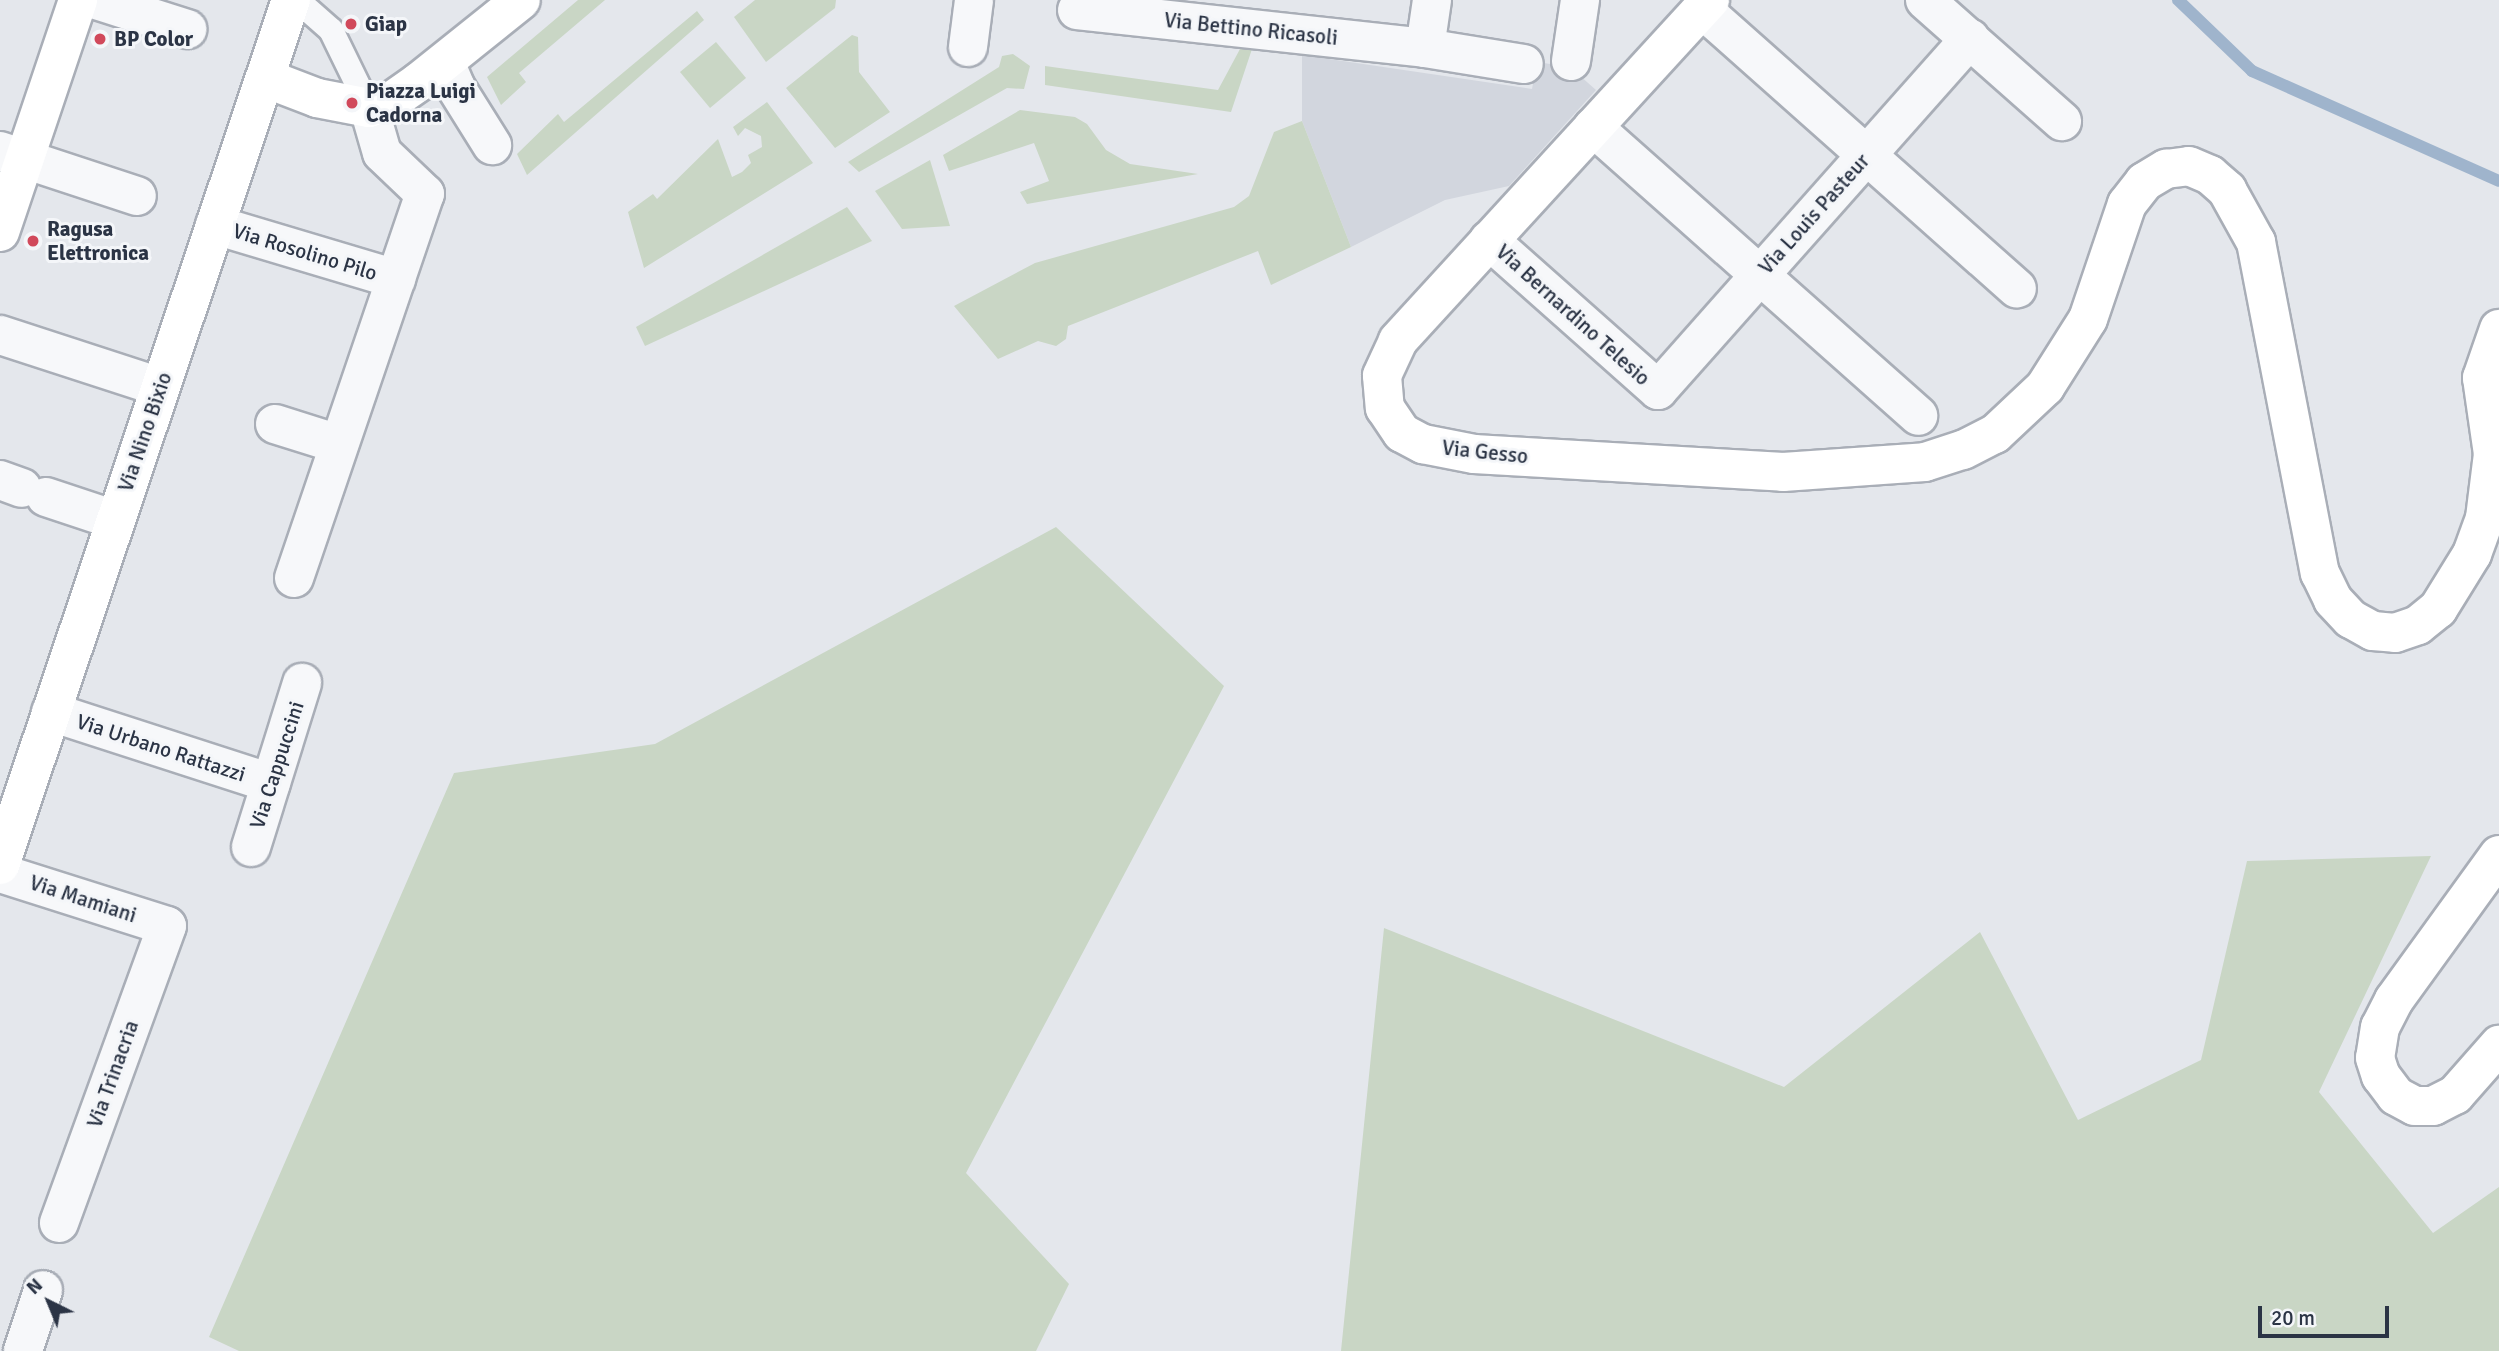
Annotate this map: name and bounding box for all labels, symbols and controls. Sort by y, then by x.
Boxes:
street label: Via Bettino Ricasoli [1163,7,1339,51]
place label: Giap [365,11,407,37]
marker: Giap [343,16,359,32]
place label: BP Color [114,26,193,52]
marker: BP Color [92,31,108,47]
place label: Piazza Luigi Cadorna [366,78,476,128]
marker: Piazza Luigi Cadorna [344,95,360,111]
street label: Via Louis Pasteur [1753,149,1875,279]
place label: Ragusa Elettronica [47,216,149,266]
street label: Via Rosolino Pilo [230,218,380,286]
marker: Ragusa Elettronica [25,233,41,249]
street label: Via Bernardino Telesio [1491,239,1655,391]
street label: Via Nino Bixio [113,369,177,495]
street label: Via Gesso [1441,435,1529,469]
street label: Via Cappuccini [245,698,309,832]
street label: Via Urbano Rattazzi [73,709,249,787]
street label: Via Mamiani [26,870,140,928]
street label: Via Trinacria [82,1017,144,1131]
north arrow [14,1267,84,1337]
text: N [22,1273,48,1300]
scale bar [2261,1292,2392,1336]
text: 20 m [2271,1305,2315,1331]

